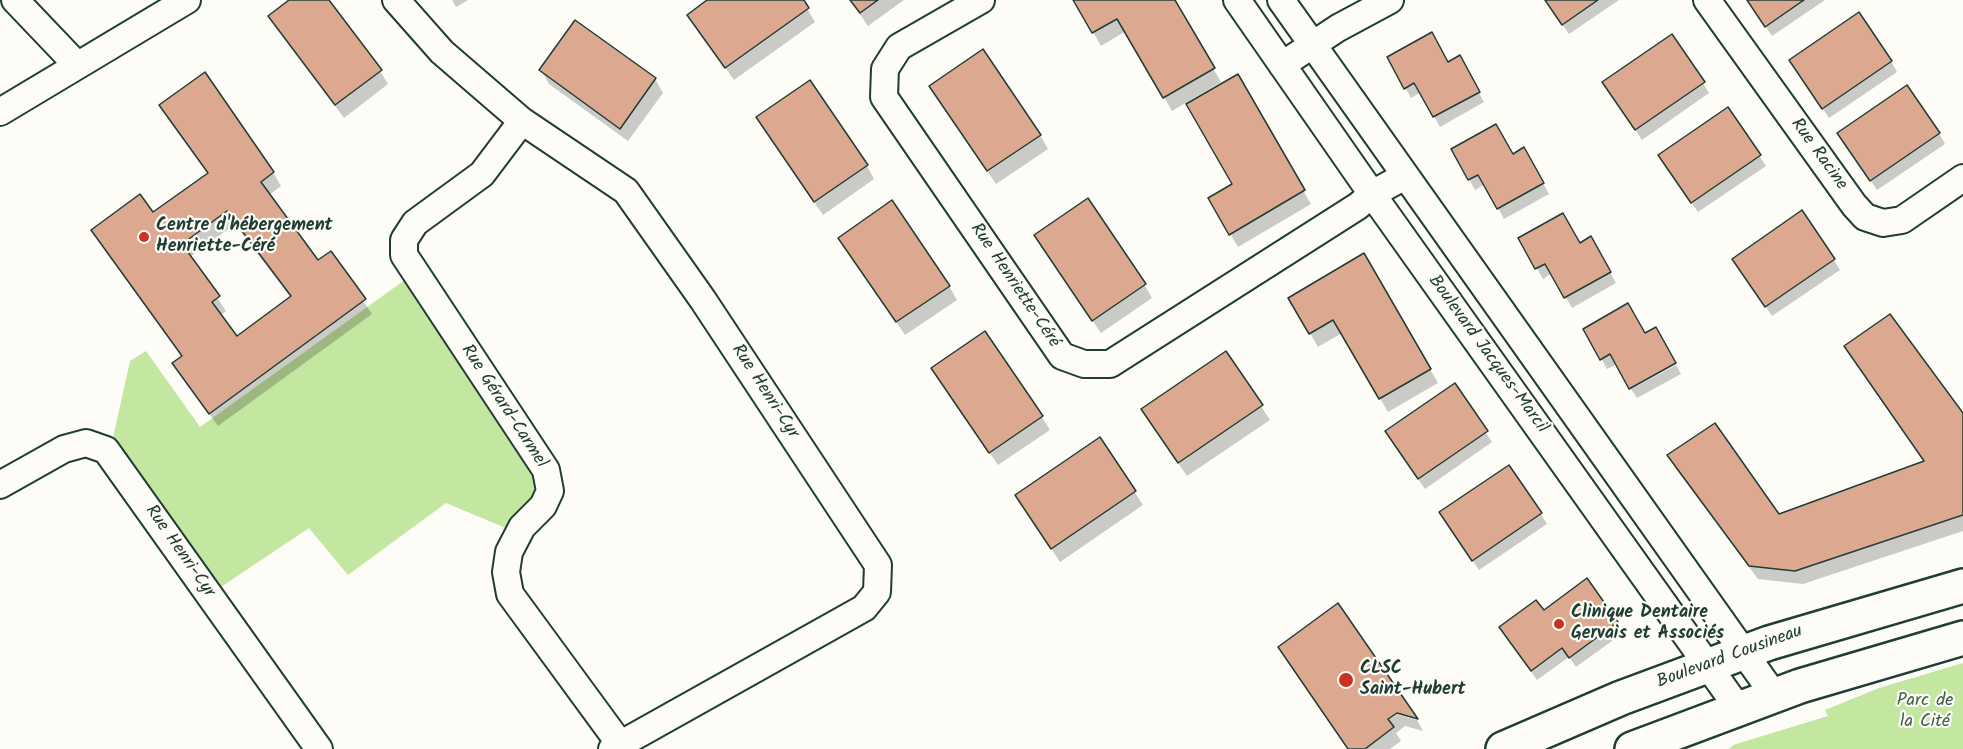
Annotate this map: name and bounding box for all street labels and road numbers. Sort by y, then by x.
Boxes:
street label: Rue Racine [1785,115,1851,195]
street label: Rue Henriette-Céré [964,220,1064,352]
street label: Boulevard Jacques-Marcil [1422,272,1552,438]
street label: Rue Gérard-Carmel [455,341,551,473]
street label: Rue Henri-Cyr [726,341,802,443]
street label: Rue Henri-Cyr [139,502,219,602]
street label: Boulevard Cousineau [1654,622,1806,694]

